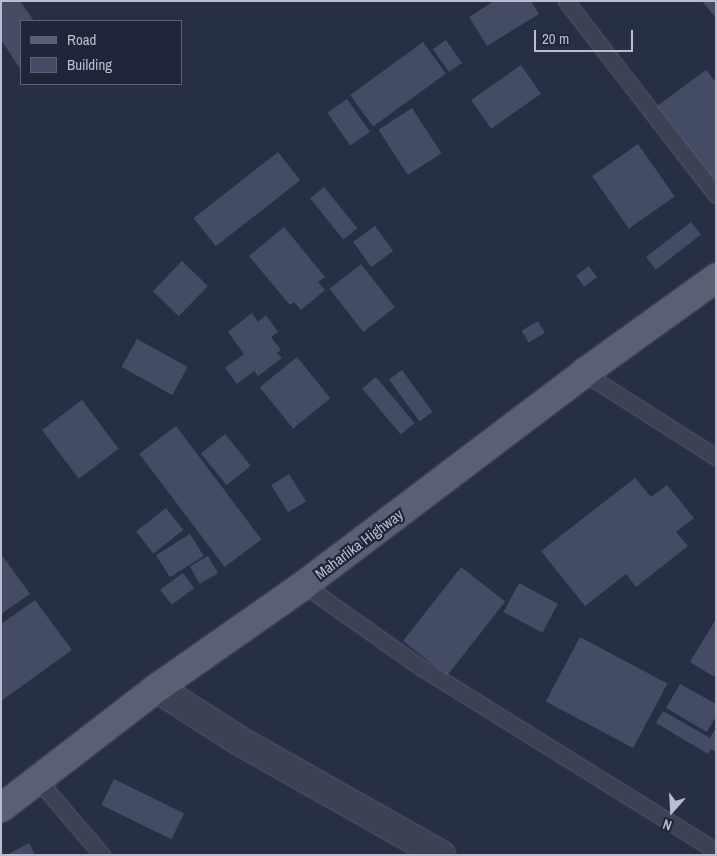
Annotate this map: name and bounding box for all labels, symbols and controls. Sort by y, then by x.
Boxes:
legend [20,20,182,85]
scale bar [537,20,636,52]
text: 20 m [542,28,569,49]
text: Road [67,29,96,50]
text: Building [67,54,112,75]
street label: Maharlika Highway [312,505,406,583]
north arrow [647,786,697,836]
text: N [660,815,674,835]

